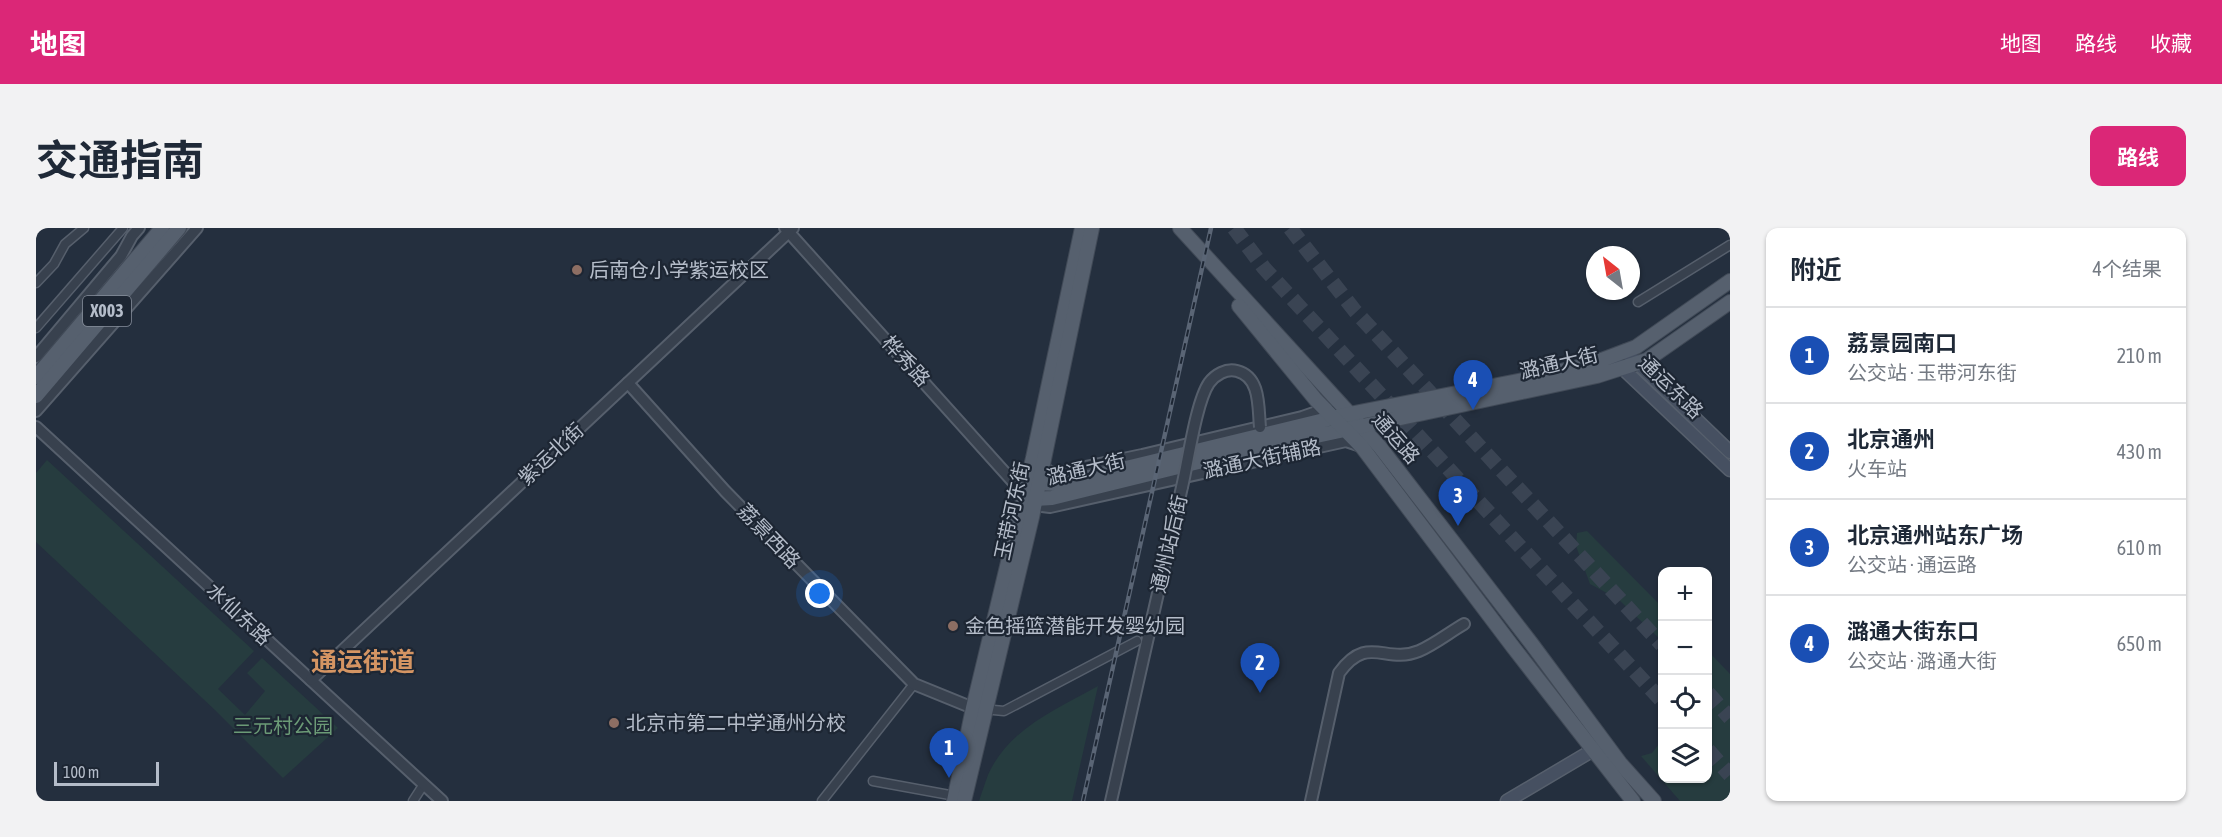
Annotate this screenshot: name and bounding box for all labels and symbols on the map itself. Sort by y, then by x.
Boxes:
north arrow [1586,246,1640,300]
place label: 后南仓小学紫运校区 [589,258,769,281]
marker: 后南仓小学紫运校区 [570,263,584,277]
road number: X003 [83,296,131,326]
street label: 桦秀路 [878,331,935,391]
street label: 潞通大街 [1517,342,1600,383]
street label: 通运东路 [1635,351,1708,423]
pin: 4 [1454,360,1492,410]
street label: 通运路 [1368,407,1425,468]
street label: 紫运北街 [514,418,588,489]
street label: 潞通大街辅路 [1201,435,1323,482]
street label: 潞通大街 [1044,448,1127,489]
street label: 玉带河东街 [990,460,1033,562]
pin: 3 [1438,476,1478,526]
street label: 通州站后街 [1146,493,1191,595]
street label: 荔景西路 [733,499,805,572]
street label: 水仙东路 [202,578,276,649]
your location [805,579,834,608]
place label: 金色摇篮潜能开发婴幼园 [965,614,1185,637]
marker: 金色摇篮潜能开发婴幼园 [946,619,960,633]
pin: 2 [1240,644,1280,693]
district label: 通运街道 [311,647,415,677]
place label: 北京市第二中学通州分校 [626,711,846,734]
park label: 三元村公园 [233,714,333,737]
marker: 北京市第二中学通州分校 [607,716,621,730]
pin: 1 [930,728,968,778]
scale bar [54,759,159,786]

